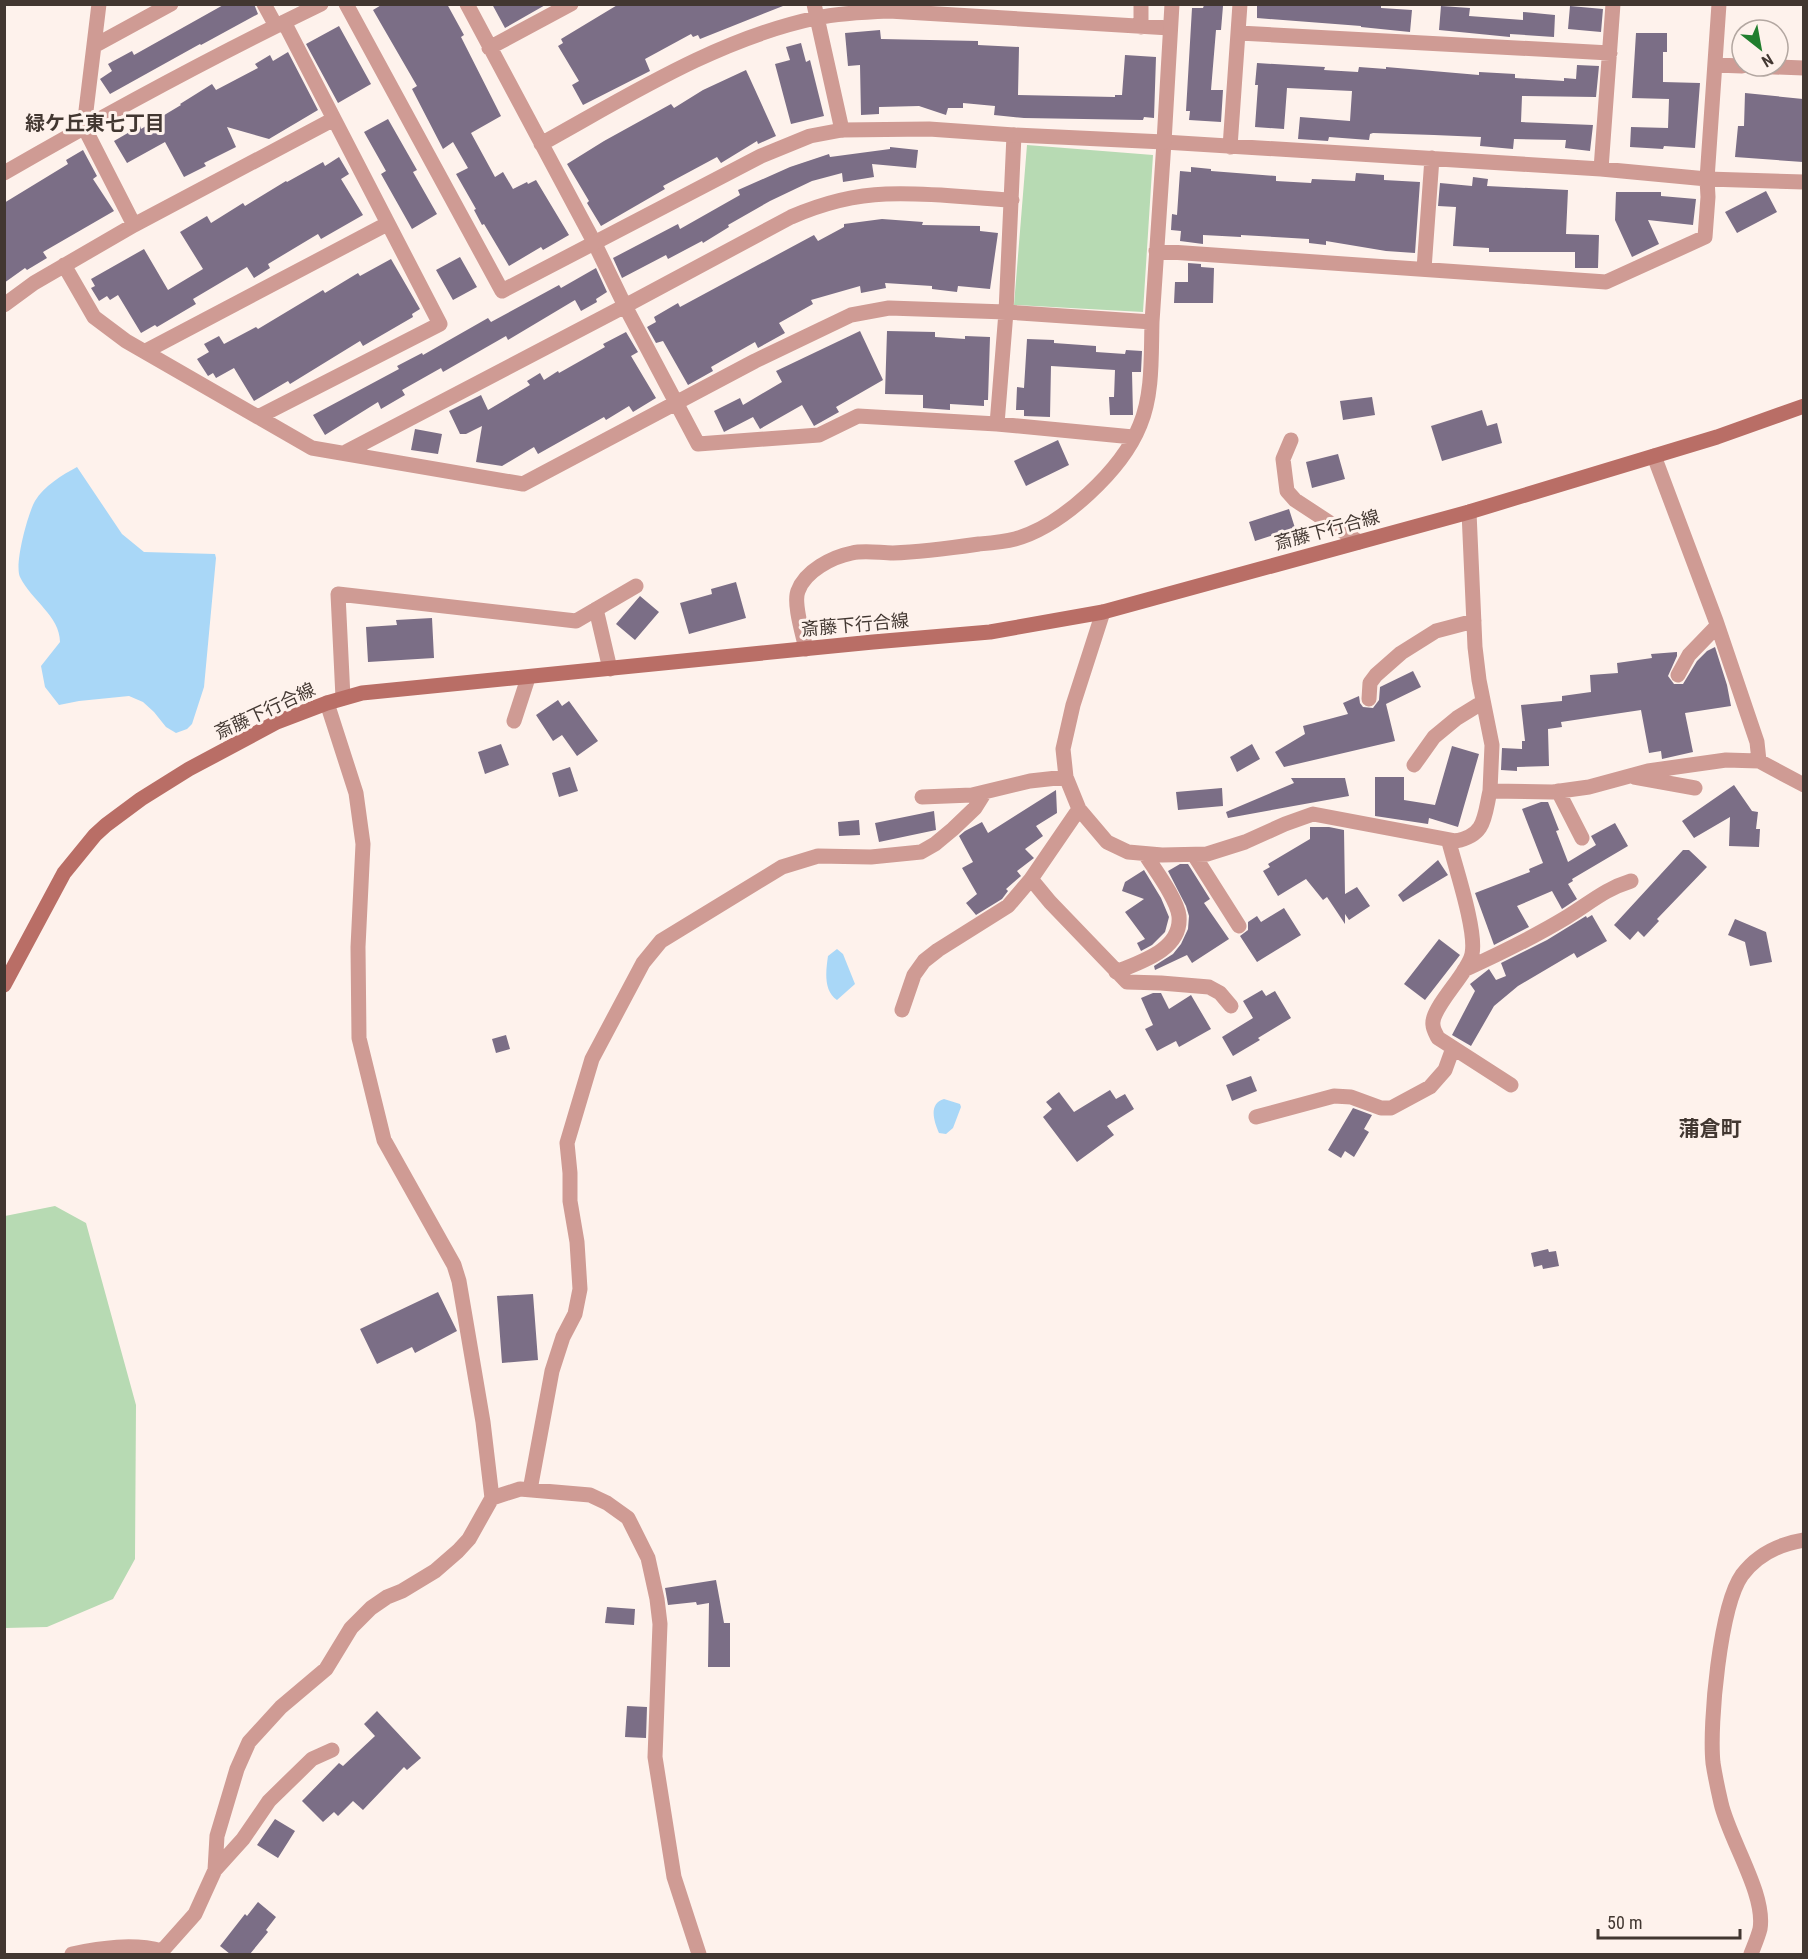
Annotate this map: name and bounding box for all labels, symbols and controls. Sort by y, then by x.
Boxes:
north arrow [1730,18,1790,78]
text: N [1758,50,1777,71]
district label: 緑ケ丘東七丁目 [25,111,165,135]
street label: 斎藤下行合線 [1272,505,1382,554]
street label: 斎藤下行合線 [800,609,910,640]
street label: 斎藤下行合線 [211,678,318,743]
district label: 蒲倉町 [1679,1117,1742,1141]
scale bar [1598,1902,1740,1940]
text: 50 m [1607,1912,1642,1933]

